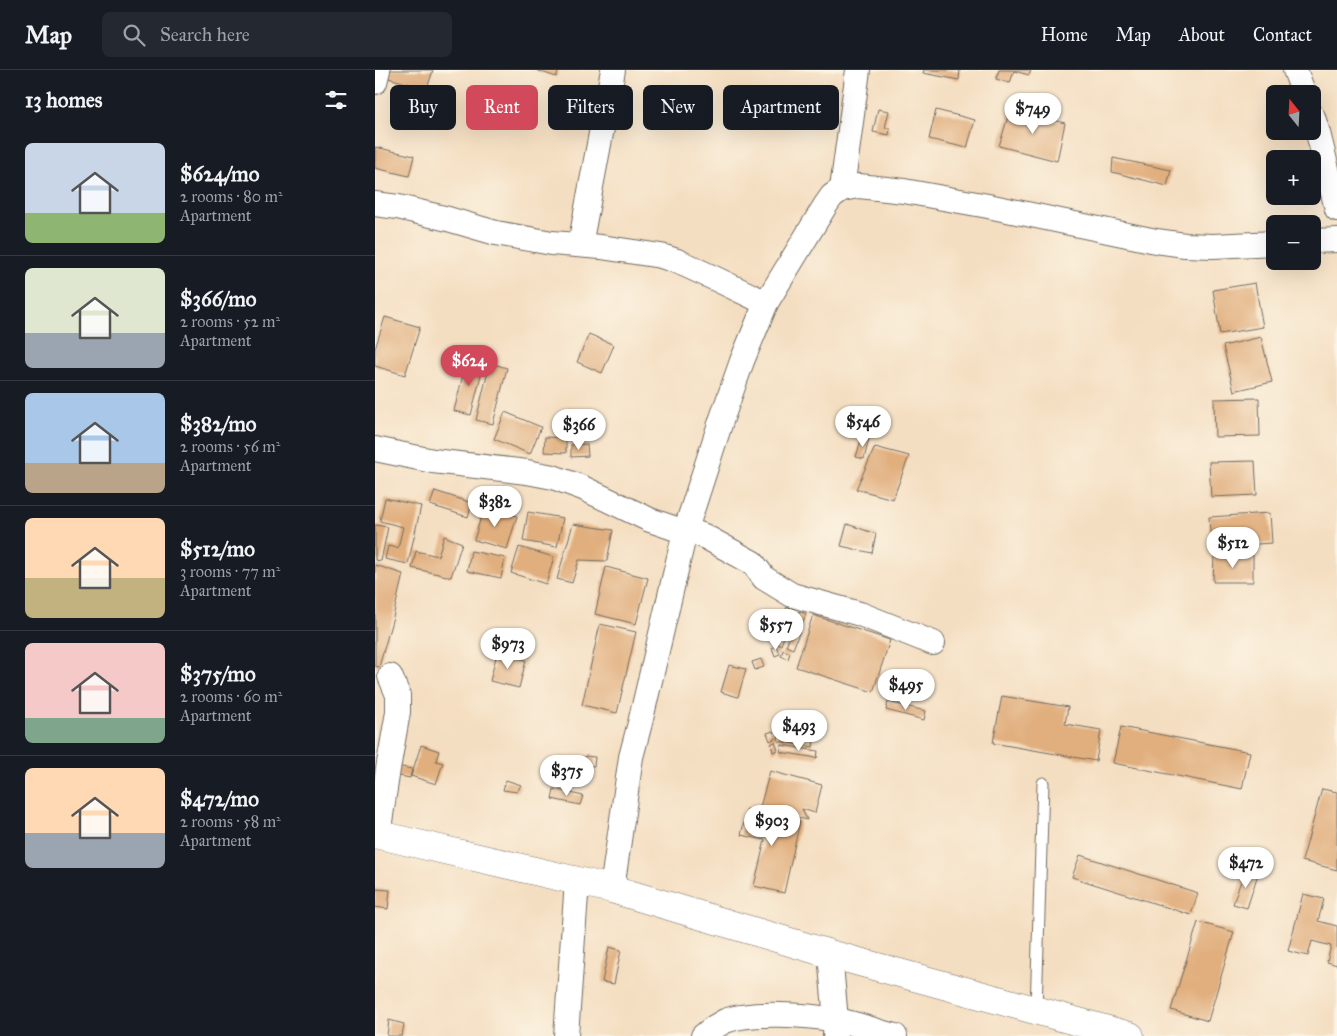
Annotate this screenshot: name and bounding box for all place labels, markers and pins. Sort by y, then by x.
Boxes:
pin: $749 [1003,92,1063,135]
pin: $624 [439,344,499,387]
pin: $546 [833,406,893,448]
pin: $366 [549,408,609,451]
pin: $382 [465,486,525,528]
pin: $512 [1203,526,1263,569]
pin: $557 [746,608,806,651]
pin: $973 [478,628,538,670]
pin: $495 [876,668,936,711]
pin: $493 [769,710,829,752]
pin: $375 [537,754,597,797]
pin: $903 [742,804,802,847]
pin: $472 [1216,846,1276,889]

